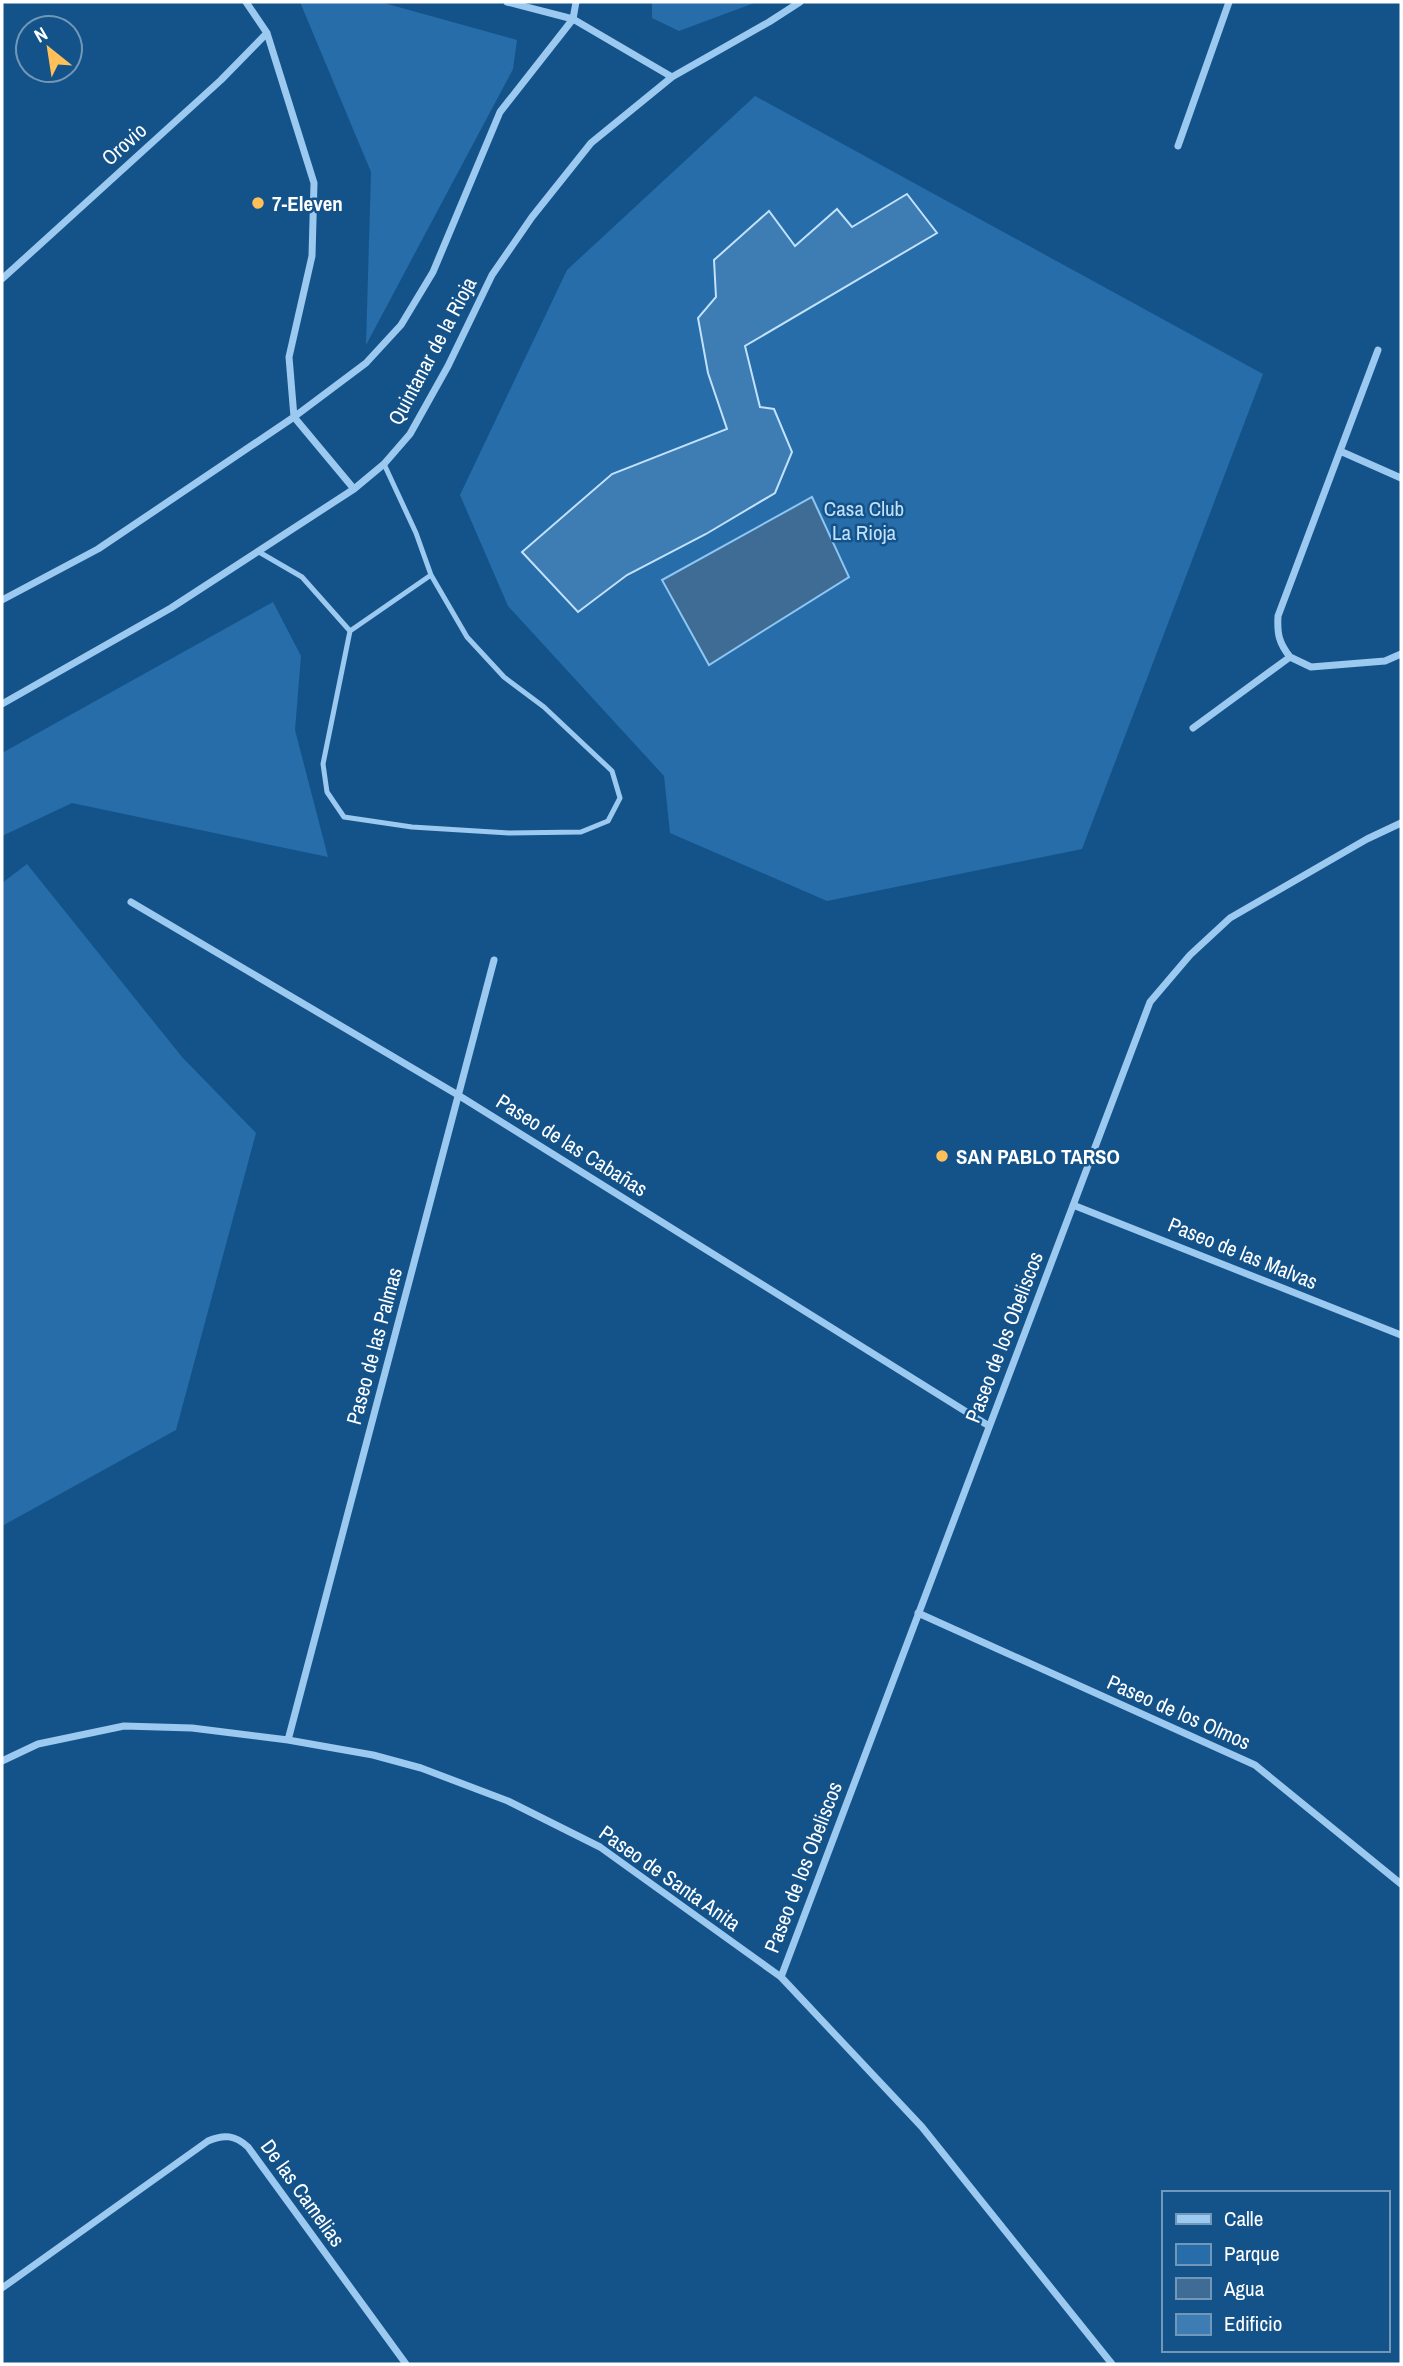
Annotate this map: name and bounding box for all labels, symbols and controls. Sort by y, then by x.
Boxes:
north arrow [14,14,84,84]
text: N [29,20,52,48]
street label: Orovio [95,116,153,172]
place label: 7-Eleven [272,189,343,218]
marker: 7-Eleven [250,195,266,211]
street label: Quintanar de la Rioja [381,272,483,430]
park label: Casa Club La Rioja [824,494,904,547]
street label: Paseo de las Cabañas [491,1087,653,1203]
place label: SAN PABLO TARSO [956,1142,1120,1171]
marker: SAN PABLO TARSO [934,1148,950,1164]
street label: Paseo de las Malvas [1164,1210,1322,1296]
street label: Paseo de los Obeliscos [958,1247,1050,1427]
street label: Paseo de las Palmas [339,1264,409,1428]
street label: Paseo de los Olmos [1103,1667,1255,1757]
street label: Paseo de los Obeliscos [757,1777,849,1957]
street label: Paseo de Santa Anita [593,1818,747,1938]
street label: De las Camelias [254,2133,352,2253]
legend [1162,2191,1389,2352]
text: Calle [1224,2204,1263,2233]
text: Parque [1224,2239,1280,2268]
text: Agua [1223,2274,1265,2303]
text: Edificio [1224,2309,1282,2338]

